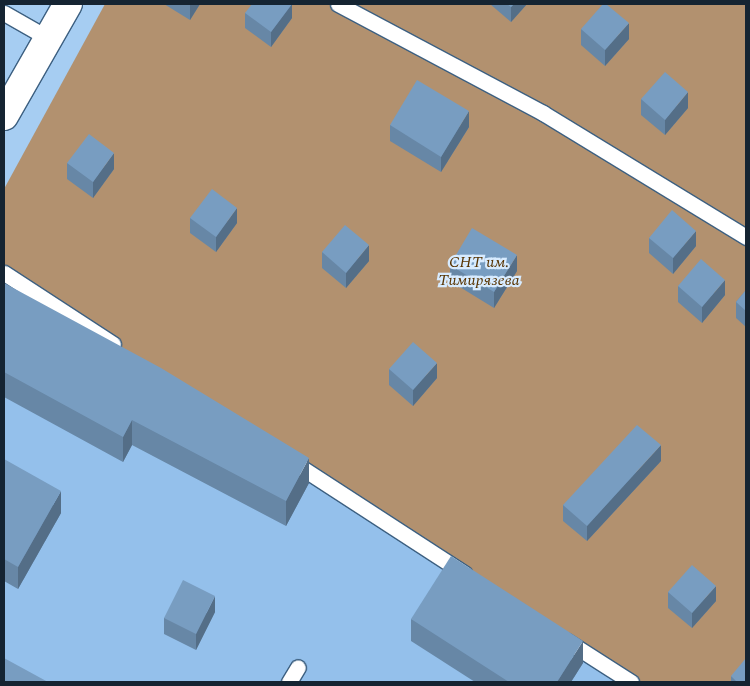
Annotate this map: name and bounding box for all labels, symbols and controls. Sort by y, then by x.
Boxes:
park label: СНТ им. Тимирязева [438,252,520,290]

